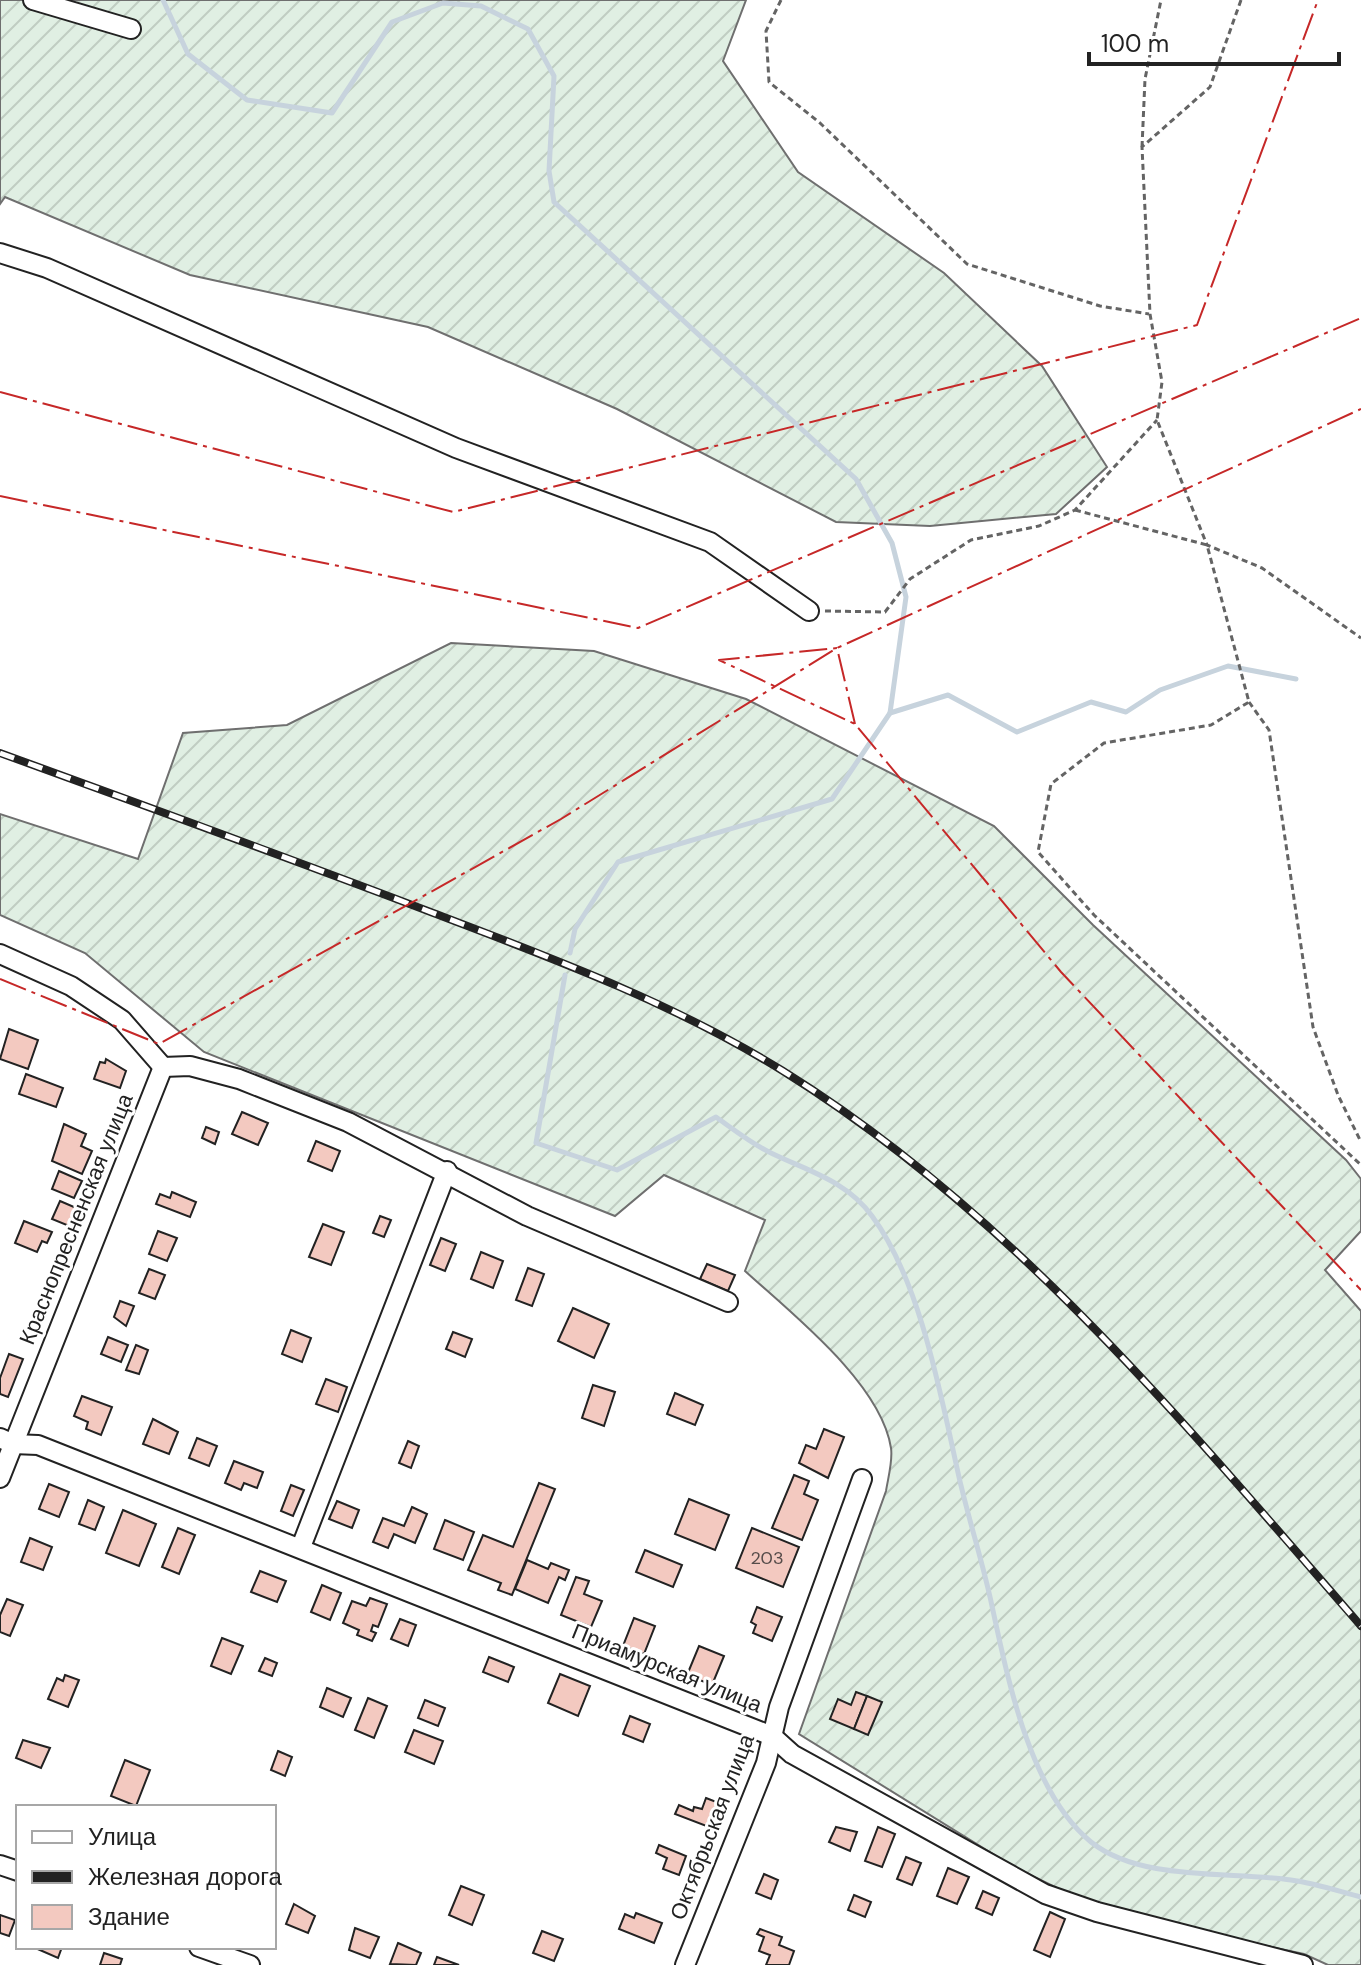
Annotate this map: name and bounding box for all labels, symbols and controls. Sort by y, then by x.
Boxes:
scale bar [1089,16,1339,66]
text: 100 m [1101,28,1169,59]
street label: Краснопресненская улица [12,1089,140,1349]
house number: 203 [750,1546,784,1570]
street label: Приамурская улица [568,1617,767,1720]
street label: Октябрьская улица [663,1729,761,1924]
legend [16,1805,276,1949]
text: Улица [88,1821,157,1852]
text: Железная дорога [88,1861,283,1892]
text: Здание [88,1901,170,1932]

